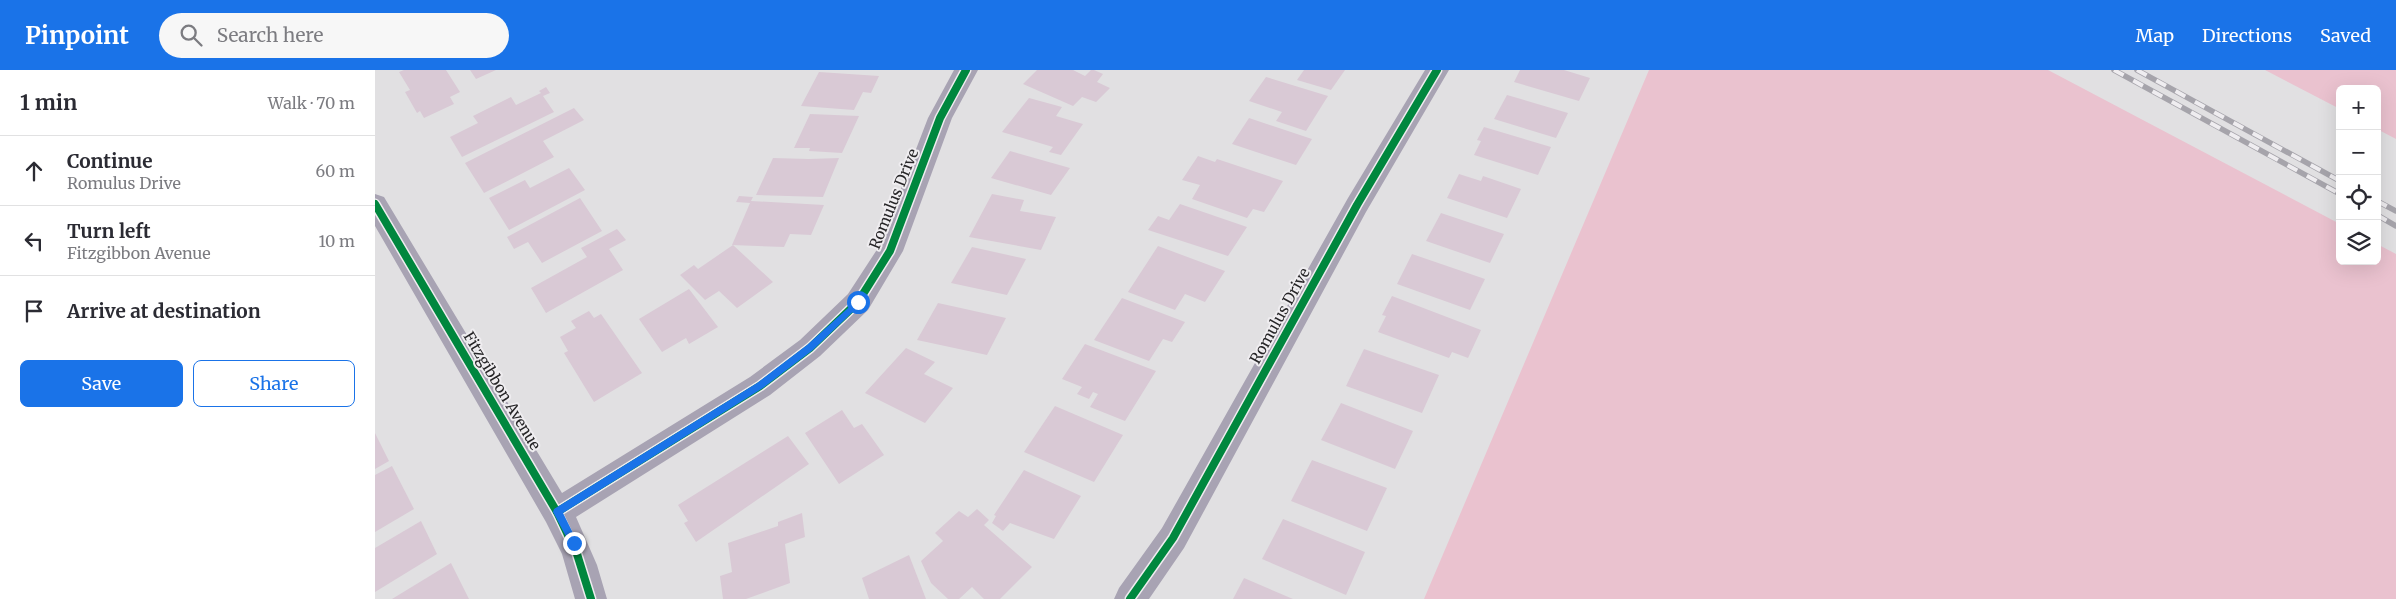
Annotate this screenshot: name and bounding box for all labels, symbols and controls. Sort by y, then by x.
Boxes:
search box [159,13,509,58]
text: Pinpoint [25,20,129,51]
icon: search [177,21,205,49]
text: Search here [217,23,323,47]
text: Map [2136,24,2174,47]
text: Directions [2202,24,2292,47]
text: Saved [2320,24,2371,47]
map controls [2336,85,2381,265]
button: + [2336,85,2381,130]
text: 1 min [20,89,77,116]
text: Walk · 70 m [268,93,355,113]
button: − [2336,130,2381,175]
street label: Romulus Drive [865,146,922,252]
text: Continue [67,149,153,173]
icon: ahead [20,157,48,185]
text: 60 m [315,161,355,181]
text: Romulus Drive [67,173,181,193]
button: locate [2336,175,2381,220]
text: Turn left [67,219,151,243]
button: layers [2336,220,2381,265]
icon: left [20,227,48,255]
text: 10 m [318,231,355,251]
text: Fitzgibbon Avenue [67,243,211,263]
street label: Romulus Drive [1245,264,1314,367]
route start [847,291,870,314]
icon: arrive [20,297,48,325]
text: Arrive at destination [67,299,261,323]
street label: Fitzgibbon Avenue [460,328,545,453]
button: Save [20,360,183,407]
button: Share [193,360,355,407]
route end [563,532,586,555]

